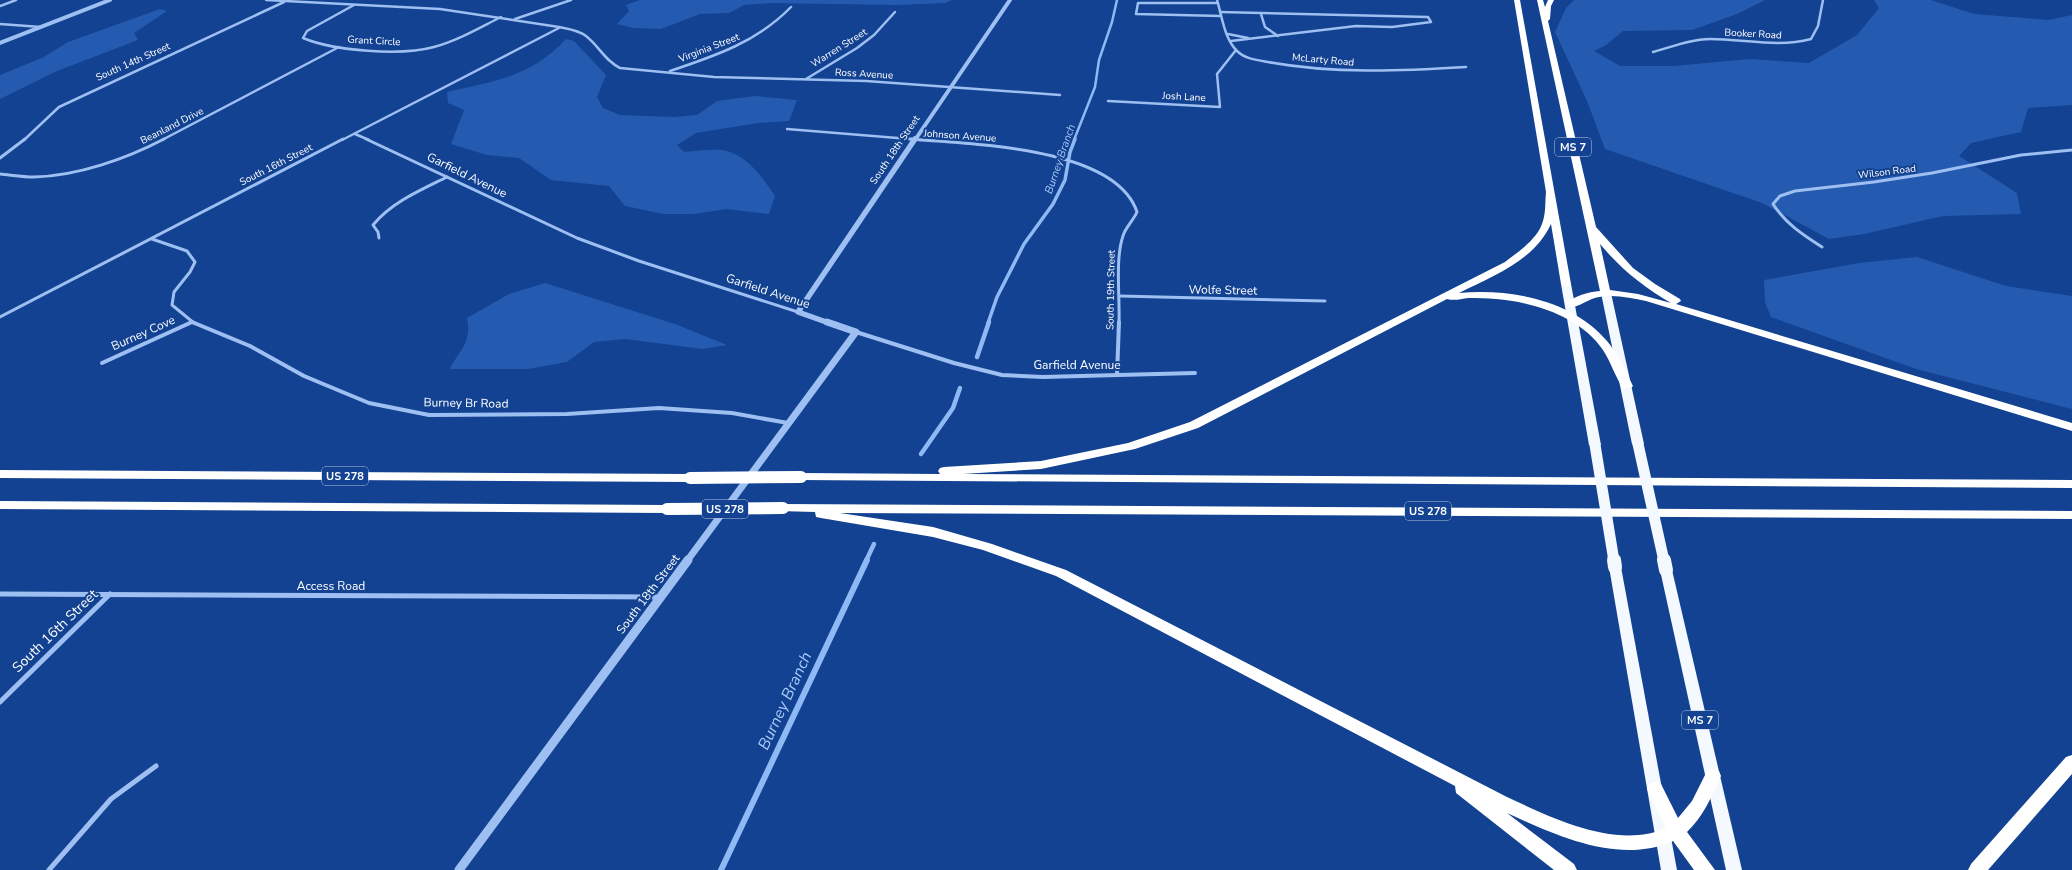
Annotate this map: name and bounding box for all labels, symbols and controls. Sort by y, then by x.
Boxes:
street label: Warren Street [808,25,870,71]
street label: Booker Road [1724,26,1782,43]
street label: Virginia Street [676,30,742,66]
street label: Grant Circle [347,33,401,49]
street label: South 14th Street [94,39,173,85]
street label: McLarty Road [1291,50,1355,70]
street label: Ross Avenue [834,65,894,83]
street label: Josh Lane [1161,89,1206,105]
street label: Beanland Drive [138,104,206,148]
street label: South 18th Street [867,112,923,187]
water label: Burney Branch [1041,122,1079,196]
street label: Johnson Avenue [922,126,997,146]
road number: MS 7 [1555,138,1591,156]
street label: South 16th Street [237,140,315,189]
street label: Garfield Avenue [424,149,510,201]
street label: Wilson Road [1857,161,1917,182]
street label: South 19th Street [1103,249,1119,330]
street label: Garfield Avenue [724,270,812,312]
street label: Wolfe Street [1189,281,1258,299]
street label: Burney Cove [109,312,177,354]
street label: Garfield Avenue [1033,357,1121,373]
street label: Burney Br Road [423,394,509,412]
road number: US 278 [322,467,368,485]
road number: US 278 [702,500,748,518]
road number: US 278 [1405,502,1451,520]
street label: South 18th Street [613,550,684,637]
street label: Access Road [297,578,365,594]
street label: South 16th Street [8,585,102,677]
water label: Burney Branch [753,648,817,754]
road number: MS 7 [1682,711,1718,729]

